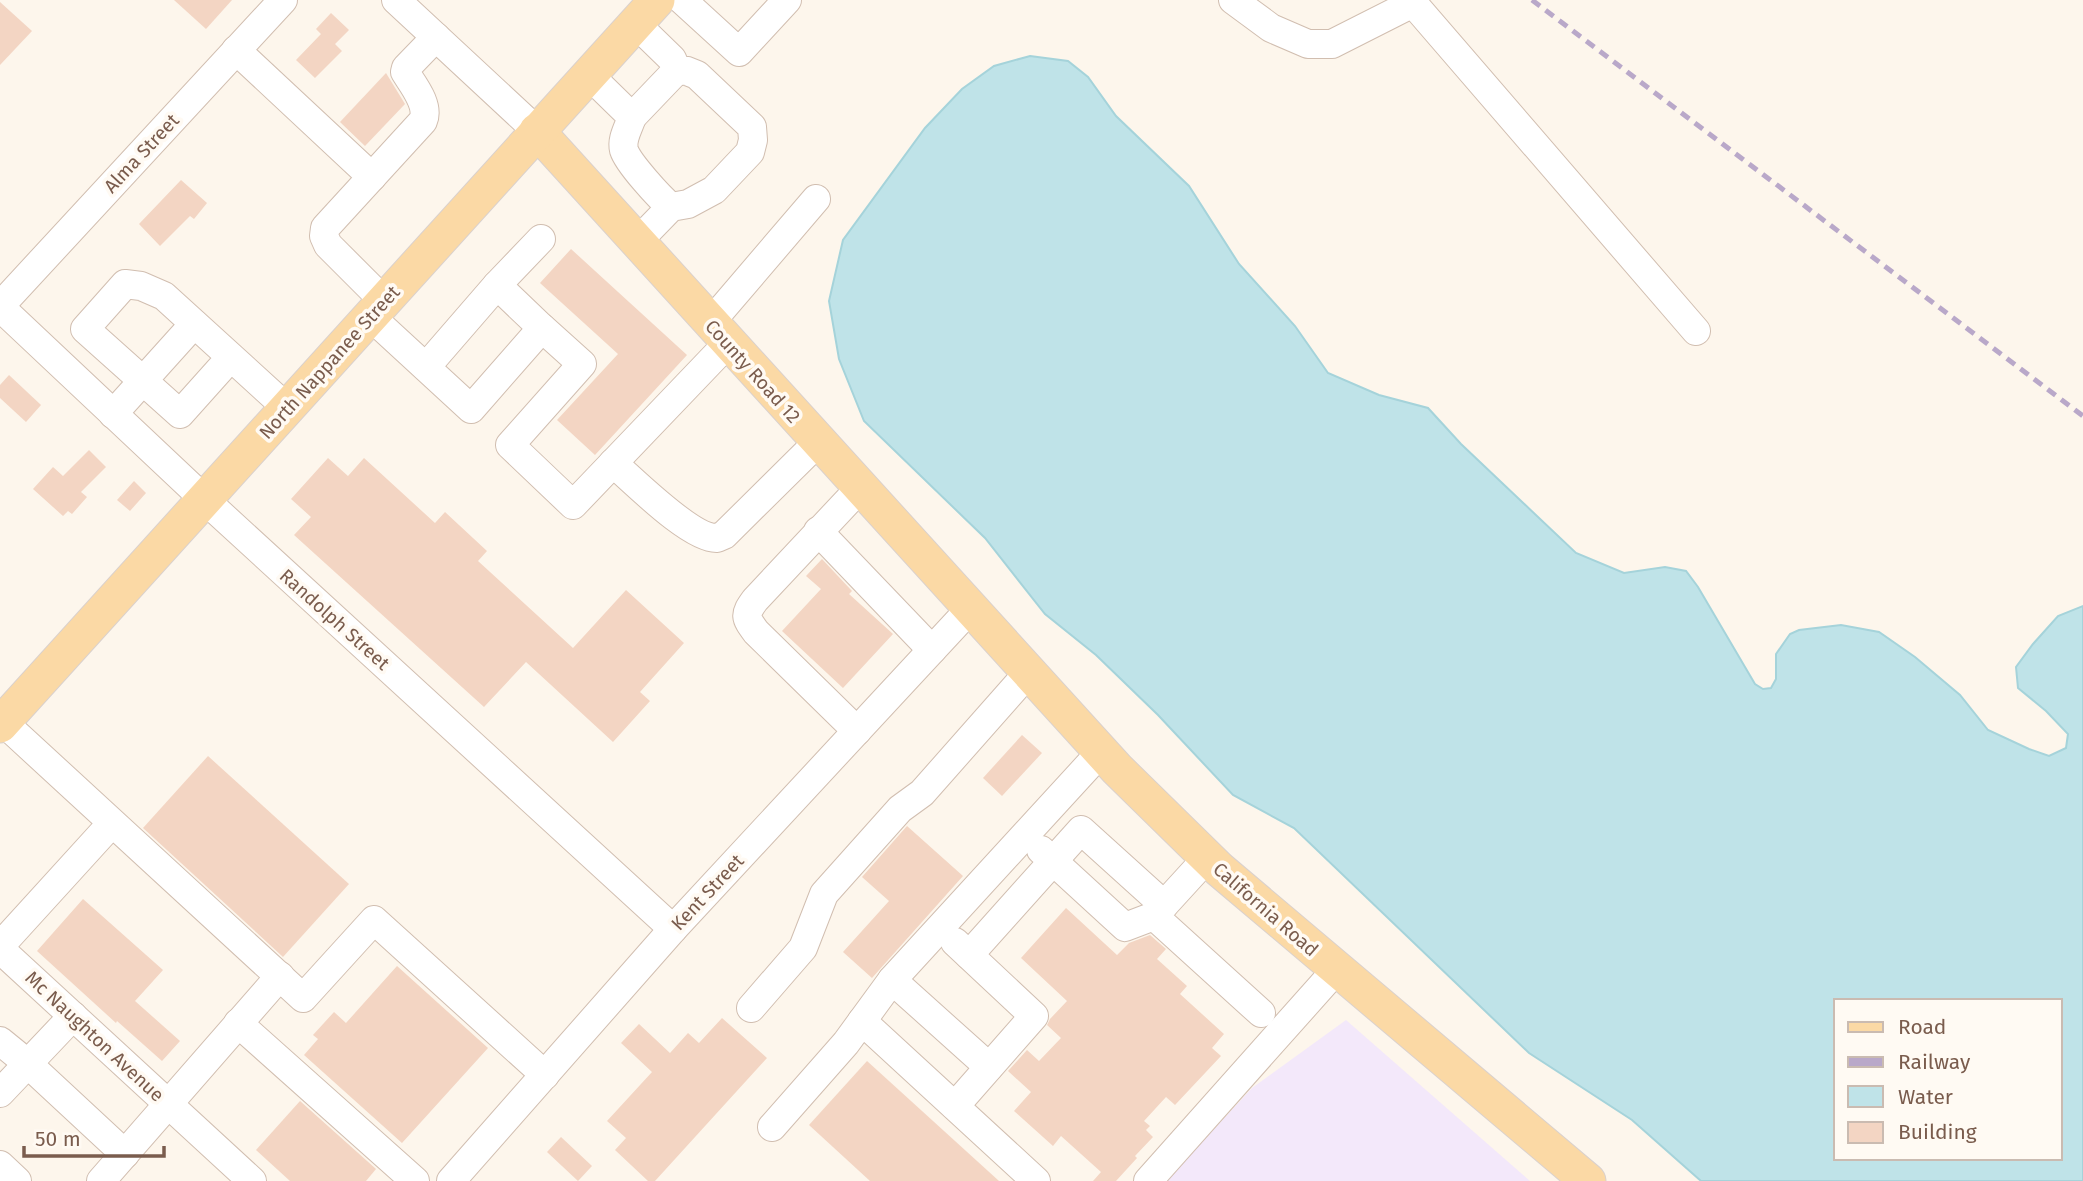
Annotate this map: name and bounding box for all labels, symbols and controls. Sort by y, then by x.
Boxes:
street label: Alma Street [99,109,184,198]
street label: North Nappanee Street [254,281,405,444]
street label: County Road 12 [700,315,805,428]
street label: Randolph Street [275,564,394,675]
street label: Kent Street [666,849,749,935]
street label: California Road [1208,857,1323,961]
street label: Mc Naughton Avenue [21,966,169,1107]
legend [1834,999,2062,1160]
text: Road [1898,1014,1946,1040]
text: Railway [1898,1049,1971,1075]
text: Water [1898,1084,1953,1110]
scale bar [24,1114,164,1158]
text: Building [1898,1119,1977,1145]
text: 50 m [35,1126,81,1152]

